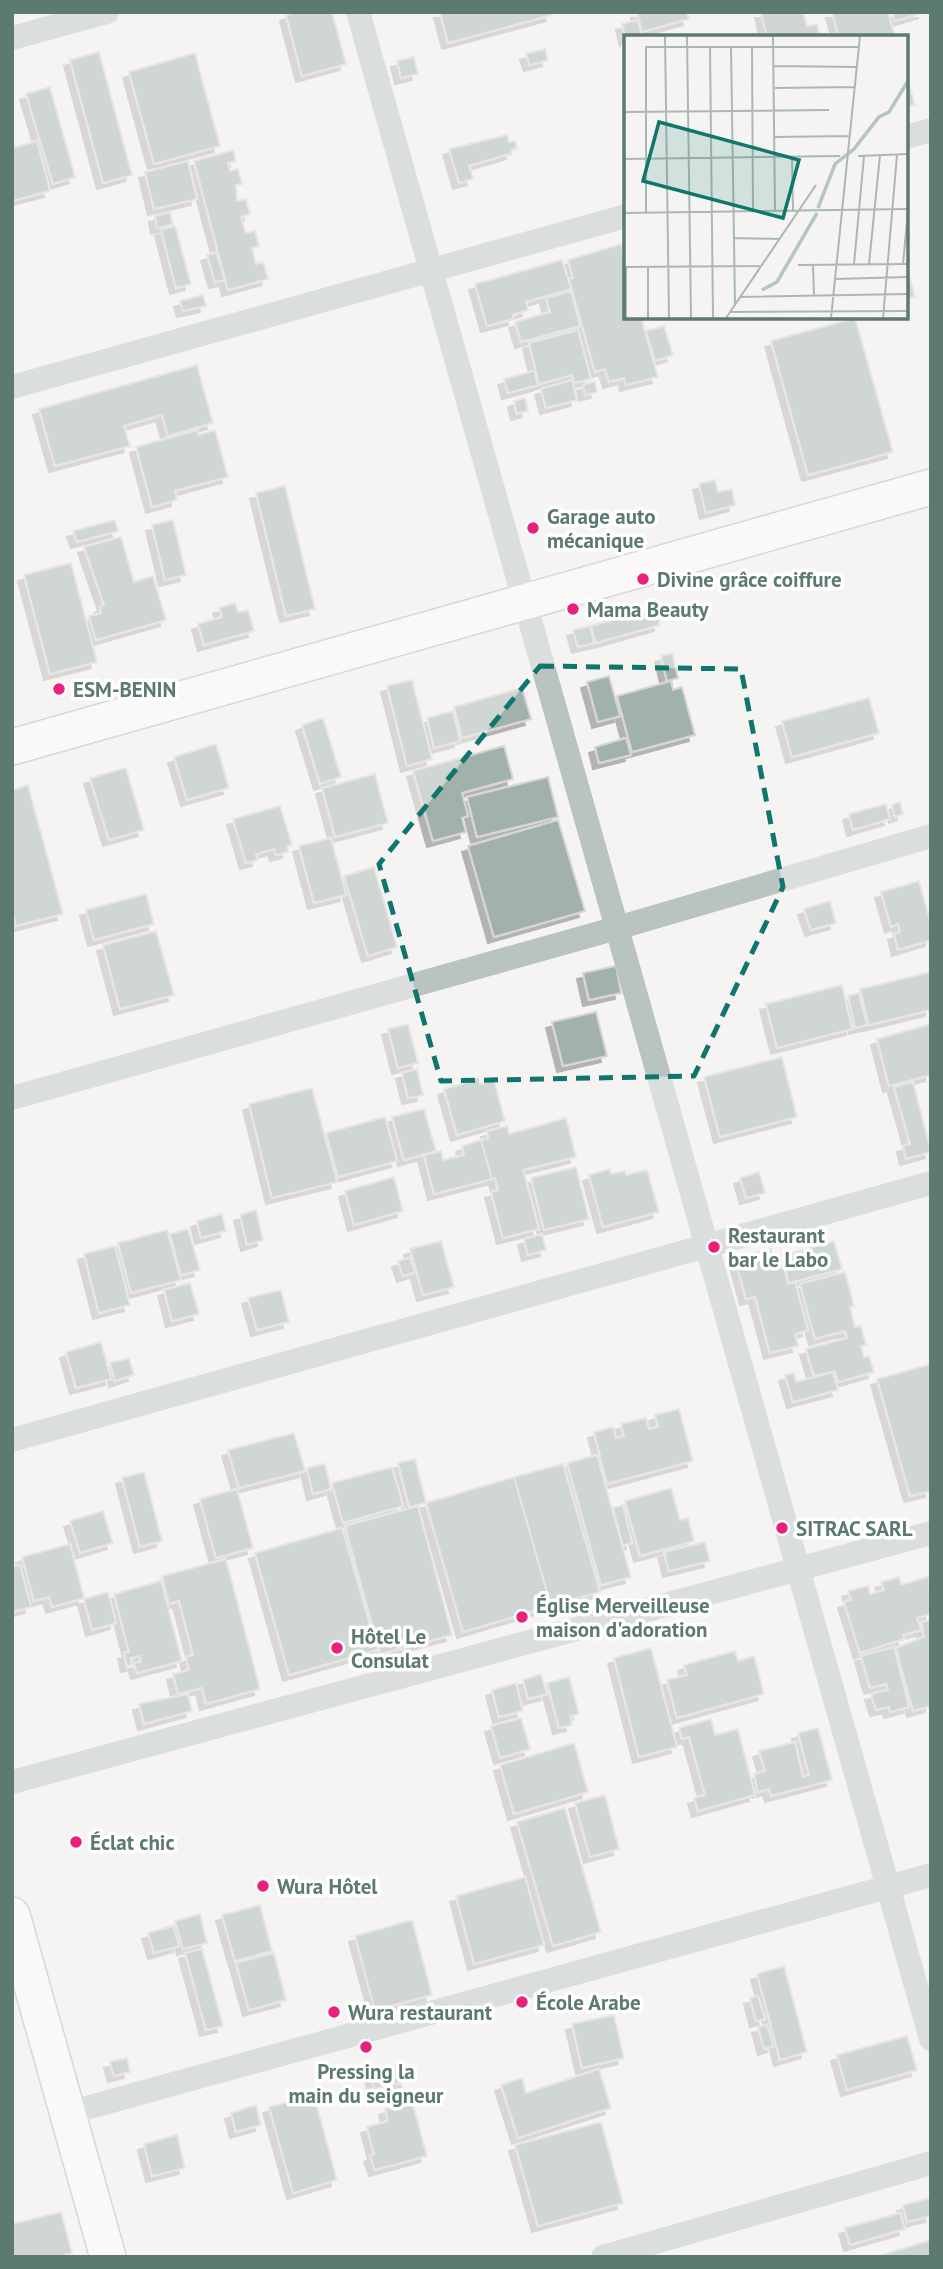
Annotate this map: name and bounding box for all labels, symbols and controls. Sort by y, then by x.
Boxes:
inset map [624,35,908,318]
place label: Garage auto mécanique [547,503,655,554]
marker: Garage auto mécanique [525,520,541,536]
place label: Divine grâce coiffure [657,566,842,593]
marker: Divine grâce coiffure [635,571,651,587]
place label: Mama Beauty [587,596,709,623]
marker: Mama Beauty [565,601,581,617]
place label: ESM-BENIN [73,676,176,703]
marker: ESM-BENIN [51,681,67,697]
place label: Restaurant bar le Labo [728,1222,828,1273]
marker: Restaurant bar le Labo [706,1239,722,1255]
place label: SITRAC SARL [796,1515,913,1542]
marker: SITRAC SARL [774,1520,790,1536]
place label: Église Merveilleuse maison d'adoration [536,1592,710,1643]
marker: Église Merveilleuse maison d'adoration [514,1609,530,1625]
place label: Hôtel Le Consulat [351,1623,429,1674]
marker: Hôtel Le Consulat [329,1640,345,1656]
place label: Éclat chic [90,1829,175,1856]
marker: Éclat chic [68,1834,84,1850]
place label: Wura Hôtel [277,1873,378,1900]
marker: Wura Hôtel [255,1878,271,1894]
place label: École Arabe [536,1989,641,2016]
marker: École Arabe [514,1994,530,2010]
place label: Wura restaurant [348,1999,493,2026]
marker: Wura restaurant [326,2004,342,2020]
marker: Pressing la main du seigneur [358,2039,374,2055]
place label: Pressing la main du seigneur [289,2058,444,2109]

